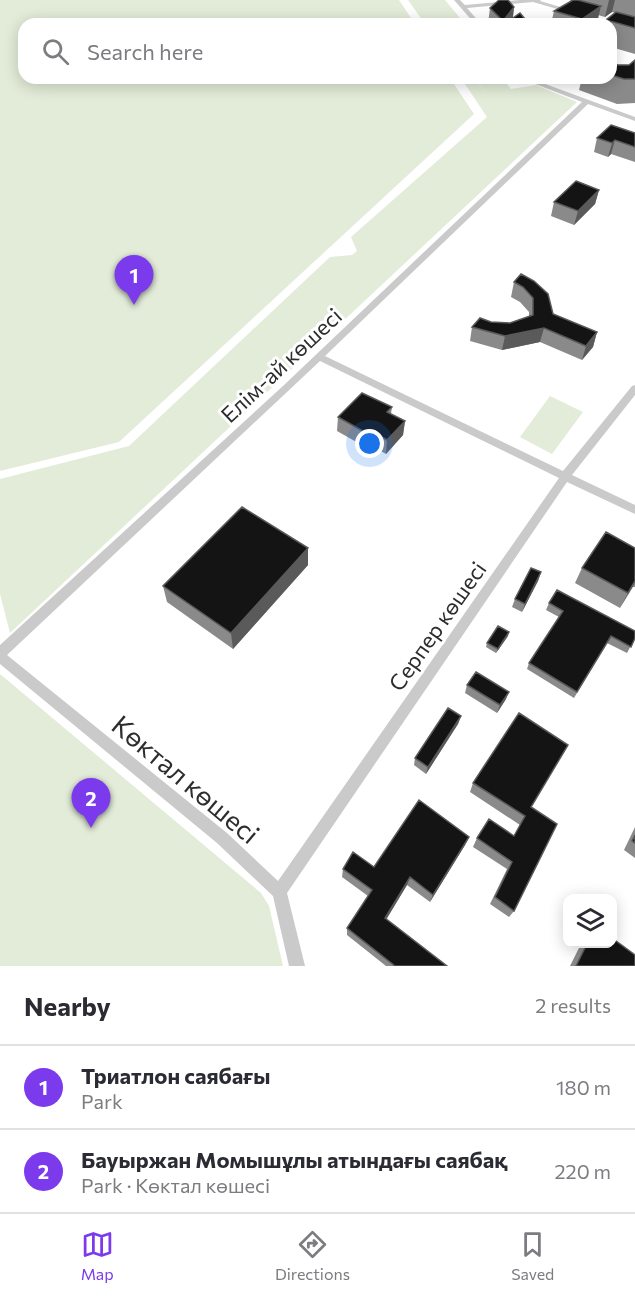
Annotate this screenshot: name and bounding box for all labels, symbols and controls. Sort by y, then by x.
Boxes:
search box [18,18,617,84]
icon: search [39,35,72,68]
text: Search here [87,38,203,65]
pin: 1 [114,256,154,305]
street label: Елім-ай көшесі [215,302,347,428]
your location [355,429,384,458]
street label: Серпер көшесі [382,556,492,696]
street label: Көктал көшесі [106,708,266,850]
pin: 2 [72,778,110,828]
map controls [563,894,617,948]
button: layers [563,894,617,948]
text: Nearby [24,990,111,1021]
text: 2 results [535,993,611,1017]
text: Триатлон саябағы [81,1062,270,1089]
text: 1 [39,1075,48,1099]
text: 180 m [556,1075,611,1099]
text: Park [81,1089,123,1113]
text: Бауыржан Момышұлы атындағы саябақ [81,1146,508,1173]
text: 2 [38,1159,49,1183]
text: 220 m [555,1159,611,1183]
text: Park · Көктал көшесі [81,1173,270,1197]
tab: Map [81,1228,114,1283]
tab: Directions [275,1228,350,1283]
tab: Saved [511,1228,554,1283]

